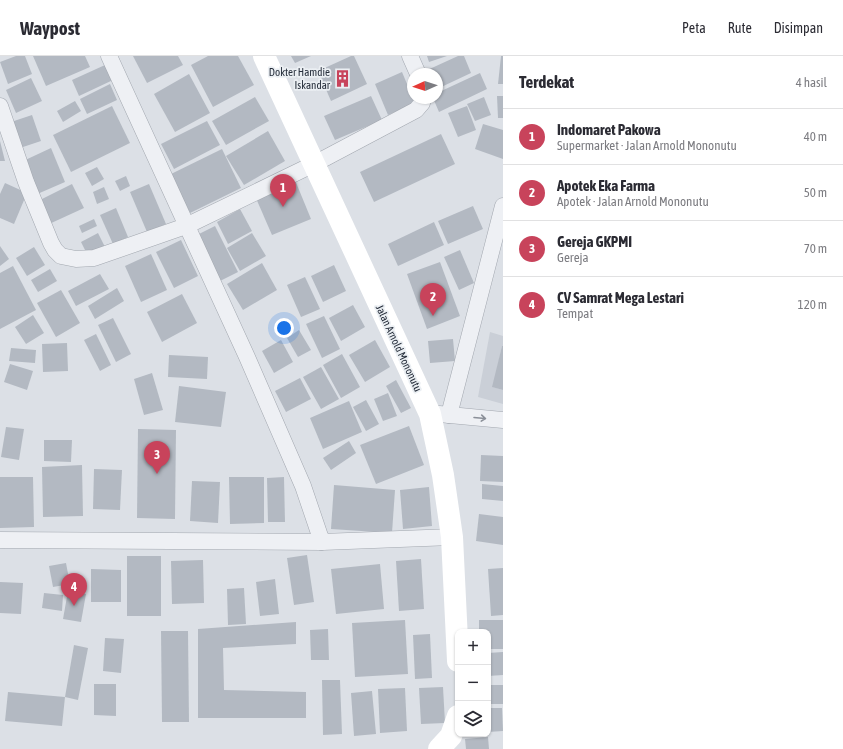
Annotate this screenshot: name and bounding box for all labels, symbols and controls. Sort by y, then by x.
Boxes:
text: Waypost [20,17,80,39]
text: Peta [682,20,706,36]
text: Rute [728,20,752,36]
text: Disimpan [774,20,823,36]
place label: Dokter Hamdie Iskandar [269,66,331,91]
building icon: Dokter Hamdie Iskandar [333,68,353,88]
north arrow [407,68,443,104]
text: Terdekat [519,72,574,92]
text: 4 hasil [796,75,827,90]
text: Indomaret Pakowa [557,121,661,138]
text: 1 [529,129,535,144]
text: 40 m [804,129,827,144]
text: Supermarket · Jalan Arnold Mononutu [557,138,737,153]
pin: 1 [270,174,296,207]
text: Apotek Eka Farma [557,177,655,194]
text: 2 [529,185,535,200]
text: 50 m [804,185,827,200]
text: Apotek · Jalan Arnold Mononutu [557,194,709,209]
text: Gereja GKPMI [557,233,632,250]
text: 3 [529,241,535,256]
text: 70 m [804,241,827,256]
text: Gereja [557,250,589,265]
pin: 2 [420,283,446,316]
text: CV Samrat Mega Lestari [557,289,684,306]
text: 4 [529,297,535,312]
text: 120 m [798,297,827,312]
street label: Jalan Arnold Mononutu [374,303,424,393]
text: Tempat [557,306,593,321]
your location [274,318,294,338]
one-way arrow [473,414,486,421]
pin: 3 [144,441,170,474]
pin: 4 [61,573,87,606]
map controls [455,629,491,737]
button: + [455,629,491,665]
button: − [455,665,491,701]
button: layers [455,701,491,737]

